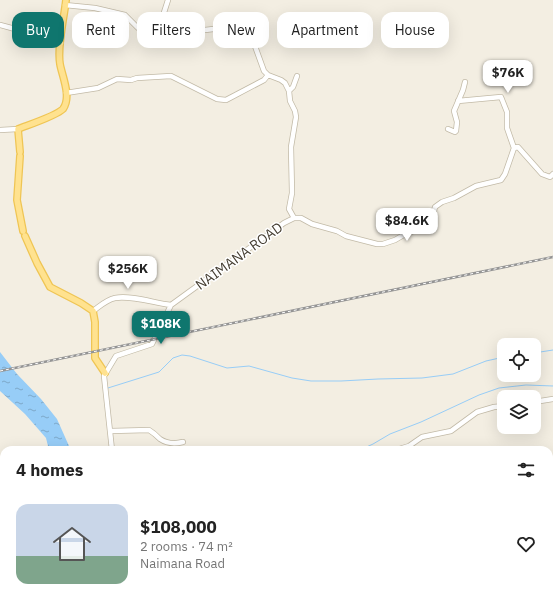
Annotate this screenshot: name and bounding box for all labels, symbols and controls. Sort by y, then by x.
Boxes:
chip: Buy [12,12,64,48]
chip: Rent [72,12,129,48]
chip: Filters [137,12,205,48]
chip: New [213,12,269,48]
chip: Apartment [277,12,373,48]
chip: House [381,12,449,48]
pin: $76K [484,60,532,94]
text: $76K [492,64,524,81]
pin: $84.6K [374,208,440,242]
text: $84.6K [385,212,429,229]
street label: NAIMANA ROAD [192,218,286,294]
pin: $256K [100,256,156,290]
text: $256K [108,260,148,277]
pin: $108K [133,311,189,345]
text: $108K [141,315,181,332]
map controls [497,338,541,434]
button: locate [497,338,541,382]
button: layers [497,390,541,434]
text: 4 homes [16,459,83,481]
icon: filters [515,459,537,481]
text: $108,000 [140,516,217,538]
icon: home [48,520,96,568]
icon: heart [515,533,537,555]
text: 2 rooms · 74 m² [140,538,233,555]
text: Naimana Road [140,555,225,572]

